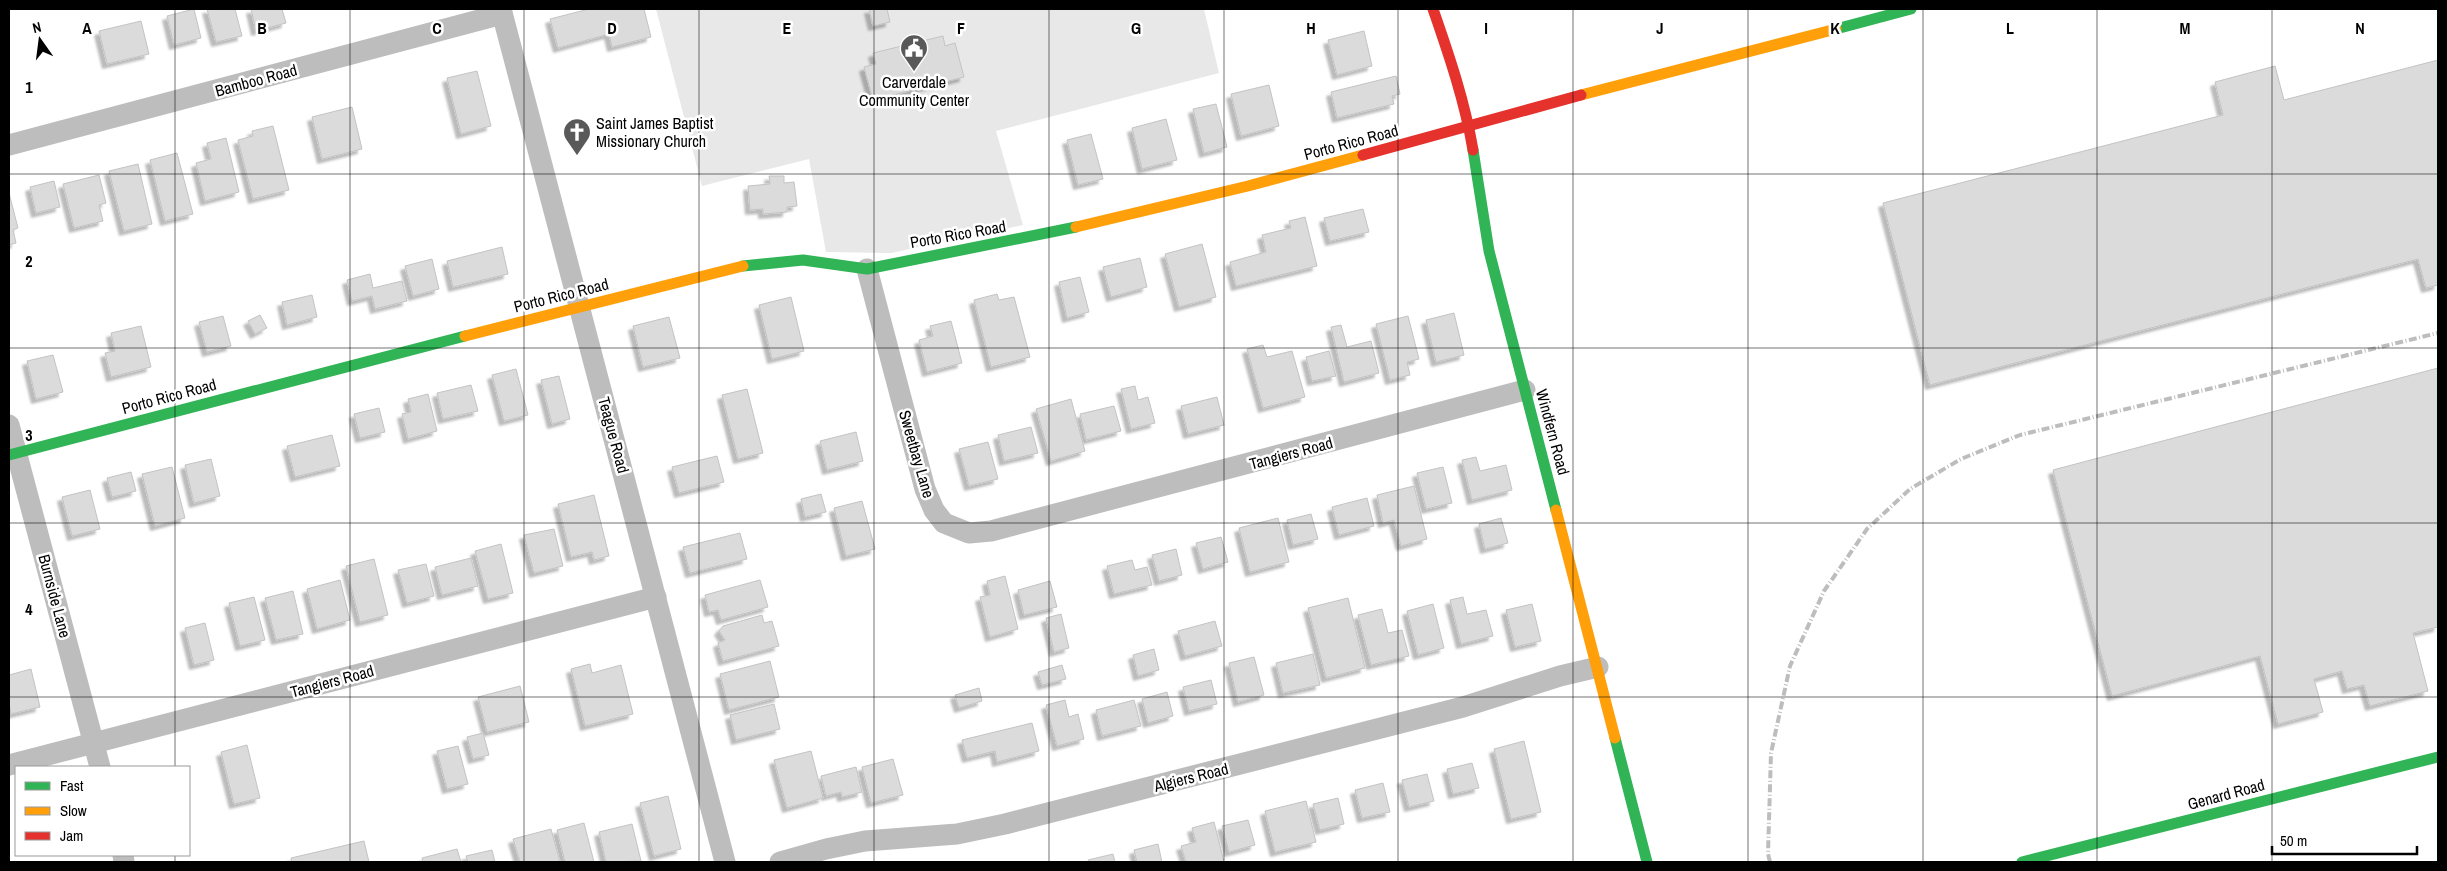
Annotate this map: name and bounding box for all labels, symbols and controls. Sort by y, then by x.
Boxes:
north arrow [15,15,65,65]
text: A [82,17,92,39]
text: B [257,17,267,39]
text: C [432,17,442,39]
text: D [607,17,617,39]
text: E [783,17,792,39]
text: F [957,17,965,39]
text: G [1131,17,1141,39]
text: H [1306,17,1316,39]
text: I [1484,17,1488,39]
text: J [1656,17,1664,39]
text: K [1830,17,1840,39]
text: L [2006,17,2014,39]
text: M [2180,17,2191,39]
text: N [2355,17,2365,39]
text: N [31,18,43,37]
public building icon: Carverdale Community Center [899,33,929,72]
street label: Bamboo Road [213,59,299,101]
place label: Carverdale Community Center [859,71,970,111]
text: 1 [25,76,33,98]
place label: Saint James Baptist Missionary Church [596,112,714,152]
church icon: Saint James Baptist Missionary Church [562,117,592,156]
street label: Porto Rico Road [1301,119,1401,165]
street label: Porto Rico Road [908,215,1008,253]
text: 2 [25,250,33,272]
street label: Porto Rico Road [511,273,611,317]
street label: Porto Rico Road [119,373,219,419]
street label: Windfern Road [1531,387,1575,477]
street label: Teague Road [593,394,635,476]
street label: Sweetbay Lane [894,407,940,501]
text: 3 [25,424,33,446]
street label: Tangiers Road [1247,431,1335,475]
street label: Burnside Lane [33,552,77,640]
text: 4 [25,598,33,620]
street label: Tangiers Road [288,659,376,703]
street label: Algiers Road [1151,757,1230,797]
legend [15,766,190,856]
street label: Genard Road [2185,773,2267,815]
text: Fast [60,775,84,796]
text: Slow [60,800,87,821]
scale bar [2272,824,2417,856]
text: Jam [60,825,83,846]
text: 50 m [2280,830,2307,851]

